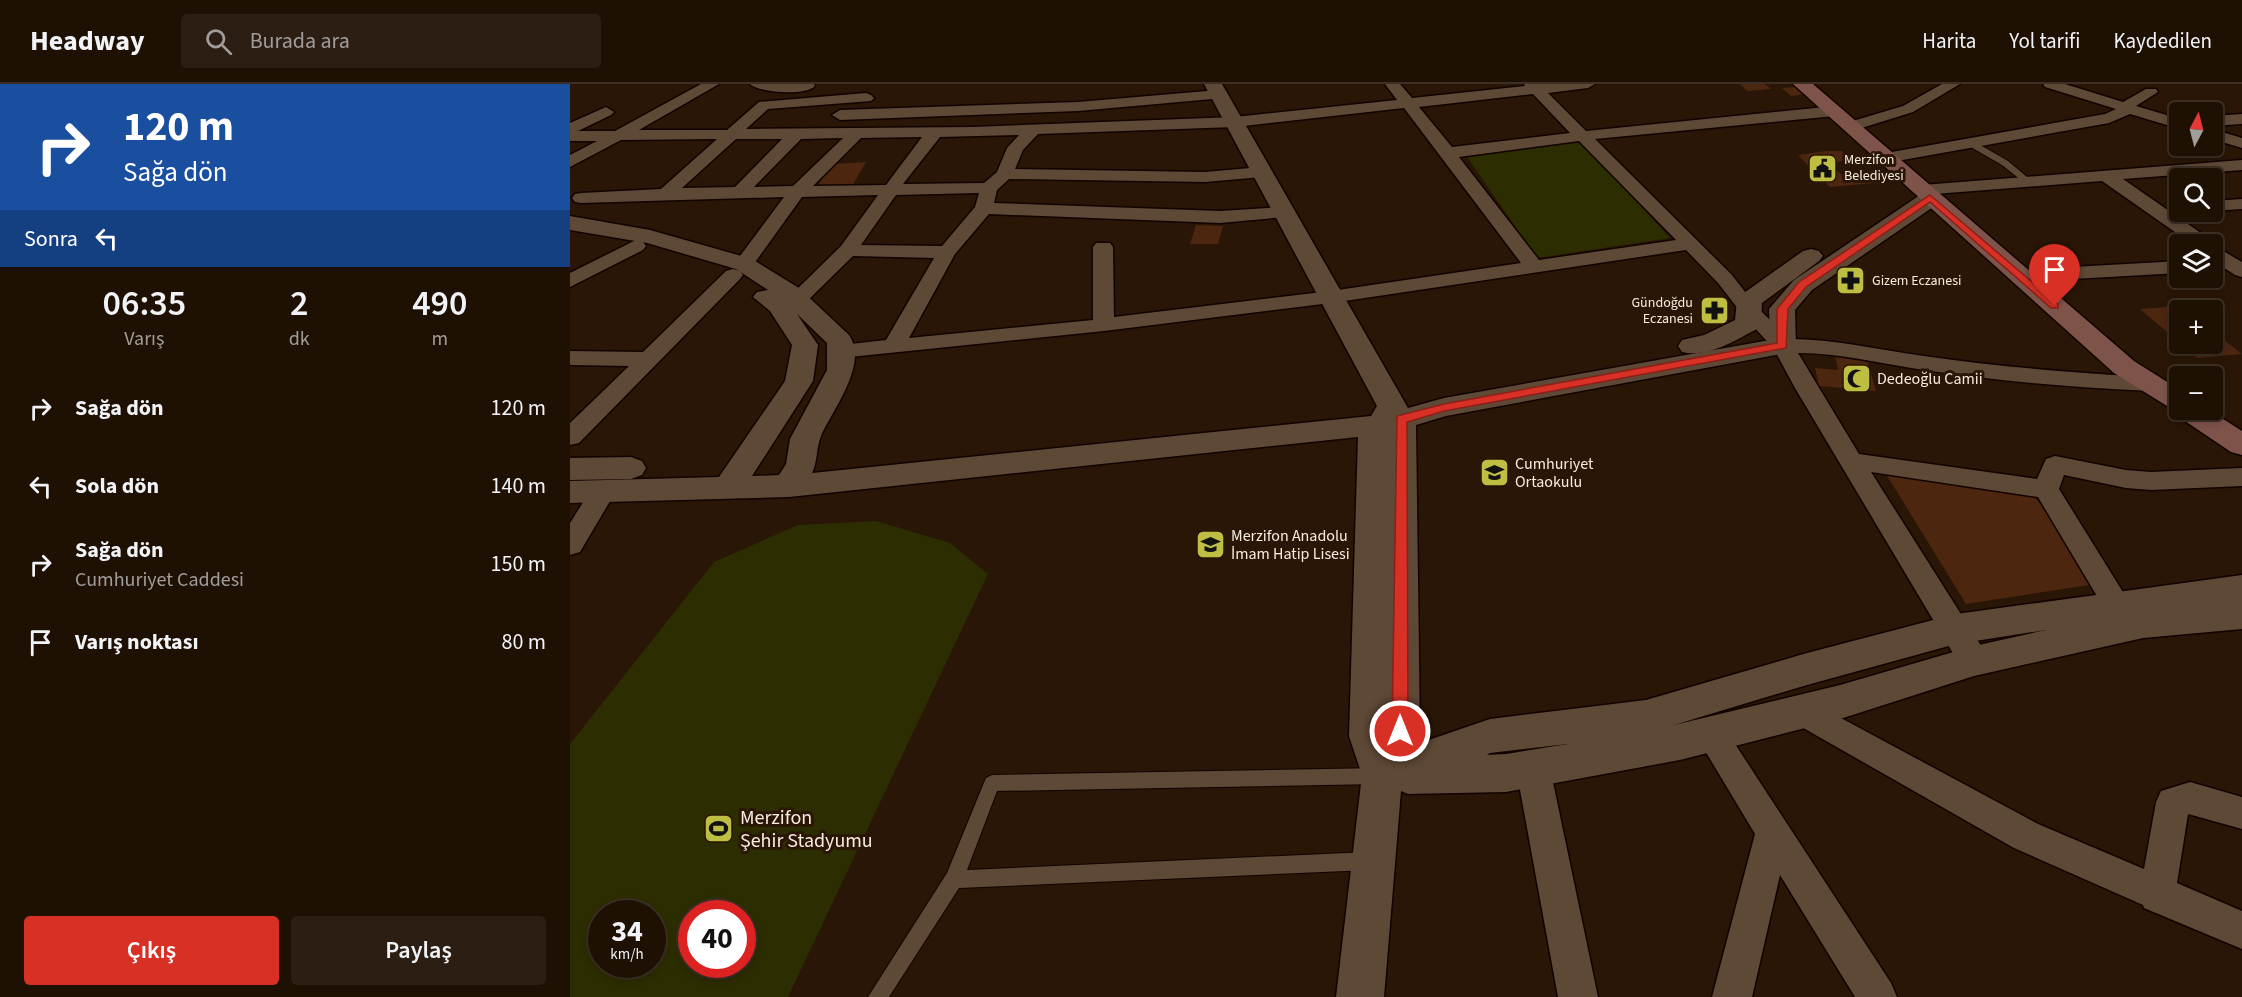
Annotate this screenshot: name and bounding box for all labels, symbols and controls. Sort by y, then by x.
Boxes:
search box [181,14,601,68]
text: Headway [30,21,145,61]
icon: search [202,25,235,58]
text: Burada ara [250,25,350,57]
text: Harita [1922,26,1976,56]
text: Yol tarifi [2009,26,2080,56]
text: Kaydedilen [2113,26,2212,56]
text: 120 m [123,97,234,157]
north arrow [2169,102,2223,156]
map controls [2169,102,2223,420]
icon: right [24,108,102,186]
place label: Merzifon Belediyesi [1844,150,1904,186]
public building icon: Merzifon Belediyesi [1807,152,1839,184]
text: Sağa dön [123,153,228,192]
button: search [2169,168,2223,222]
icon: left [90,222,123,255]
text: Sonra [24,223,78,255]
button: layers [2169,234,2223,288]
pin [2029,244,2080,306]
icon: arrive [2038,253,2071,286]
pharmacy icon: Gizem Eczanesi [1835,265,1867,297]
place label: Gizem Eczanesi [1872,271,1961,291]
text: 06:35 [102,278,186,329]
text: 2 [290,278,308,329]
text: 490 [412,278,468,329]
place label: Gündoğdu Eczanesi [1631,293,1693,329]
pharmacy icon: Gündoğdu Eczanesi [1698,295,1730,327]
button: + [2169,300,2223,354]
text: Varış [124,325,164,353]
text: dk [289,325,310,353]
text: m [432,325,448,353]
mosque icon: Dedeoğlu Camii [1840,363,1872,395]
button: − [2169,366,2223,420]
place label: Dedeoğlu Camii [1877,368,1983,390]
icon: right [24,392,57,425]
text: Sağa dön [75,392,164,424]
text: 120 m [491,392,546,424]
place label: Cumhuriyet Ortaokulu [1515,453,1594,493]
school or university icon: Cumhuriyet Ortaokulu [1478,457,1510,489]
icon: left [24,470,57,503]
text: Sola dön [75,470,159,502]
text: 140 m [491,470,546,502]
place label: Merzifon Anadolu İmam Hatip Lisesi [1231,525,1350,565]
school or university icon: Merzifon Anadolu İmam Hatip Lisesi [1194,529,1226,561]
text: Sağa dön [75,534,164,566]
icon: right [24,548,57,581]
text: 150 m [491,548,546,580]
text: Cumhuriyet Caddesi [75,566,244,594]
icon: arrive [24,626,57,659]
text: Varış noktası [75,626,199,658]
text: 80 m [501,626,546,658]
position arrow [1368,699,1432,763]
place label: Merzifon Şehir Stadyumu [740,804,873,855]
sports icon: Merzifon Şehir Stadyumu [703,813,735,845]
speed limit sign: 40 [678,900,756,978]
text: 34 [611,910,643,953]
button: Çıkış [24,916,279,985]
button: Paylaş [291,916,546,985]
text: km/h [610,944,644,965]

